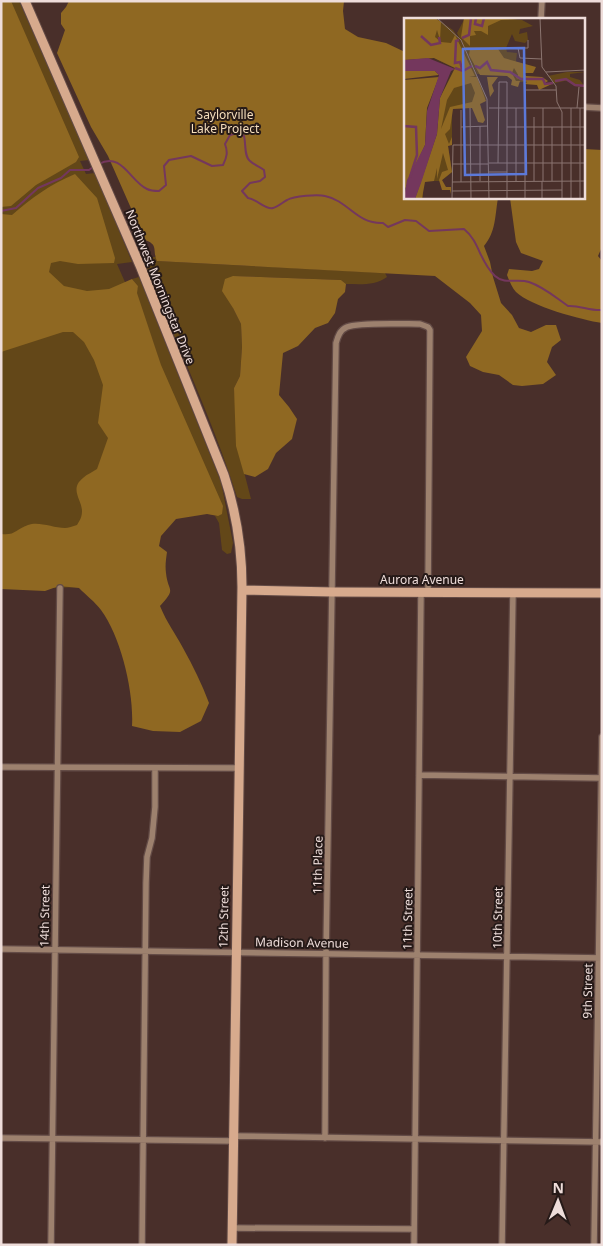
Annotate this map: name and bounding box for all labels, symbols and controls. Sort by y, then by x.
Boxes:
inset map [404,18,586,199]
park label: Saylorville Lake Project [191,106,260,137]
street label: Northwest Morningstar Drive [122,207,199,367]
street label: Aurora Avenue [380,571,464,588]
street label: 11th Place [308,836,327,894]
street label: 14th Street [35,884,54,947]
street label: 12th Street [214,885,233,948]
street label: 10th Street [488,886,507,949]
street label: 11th Street [398,887,417,950]
street label: Madison Avenue [255,933,349,952]
street label: 9th Street [579,963,596,1019]
north arrow [533,1176,583,1226]
text: N [552,1178,564,1197]

